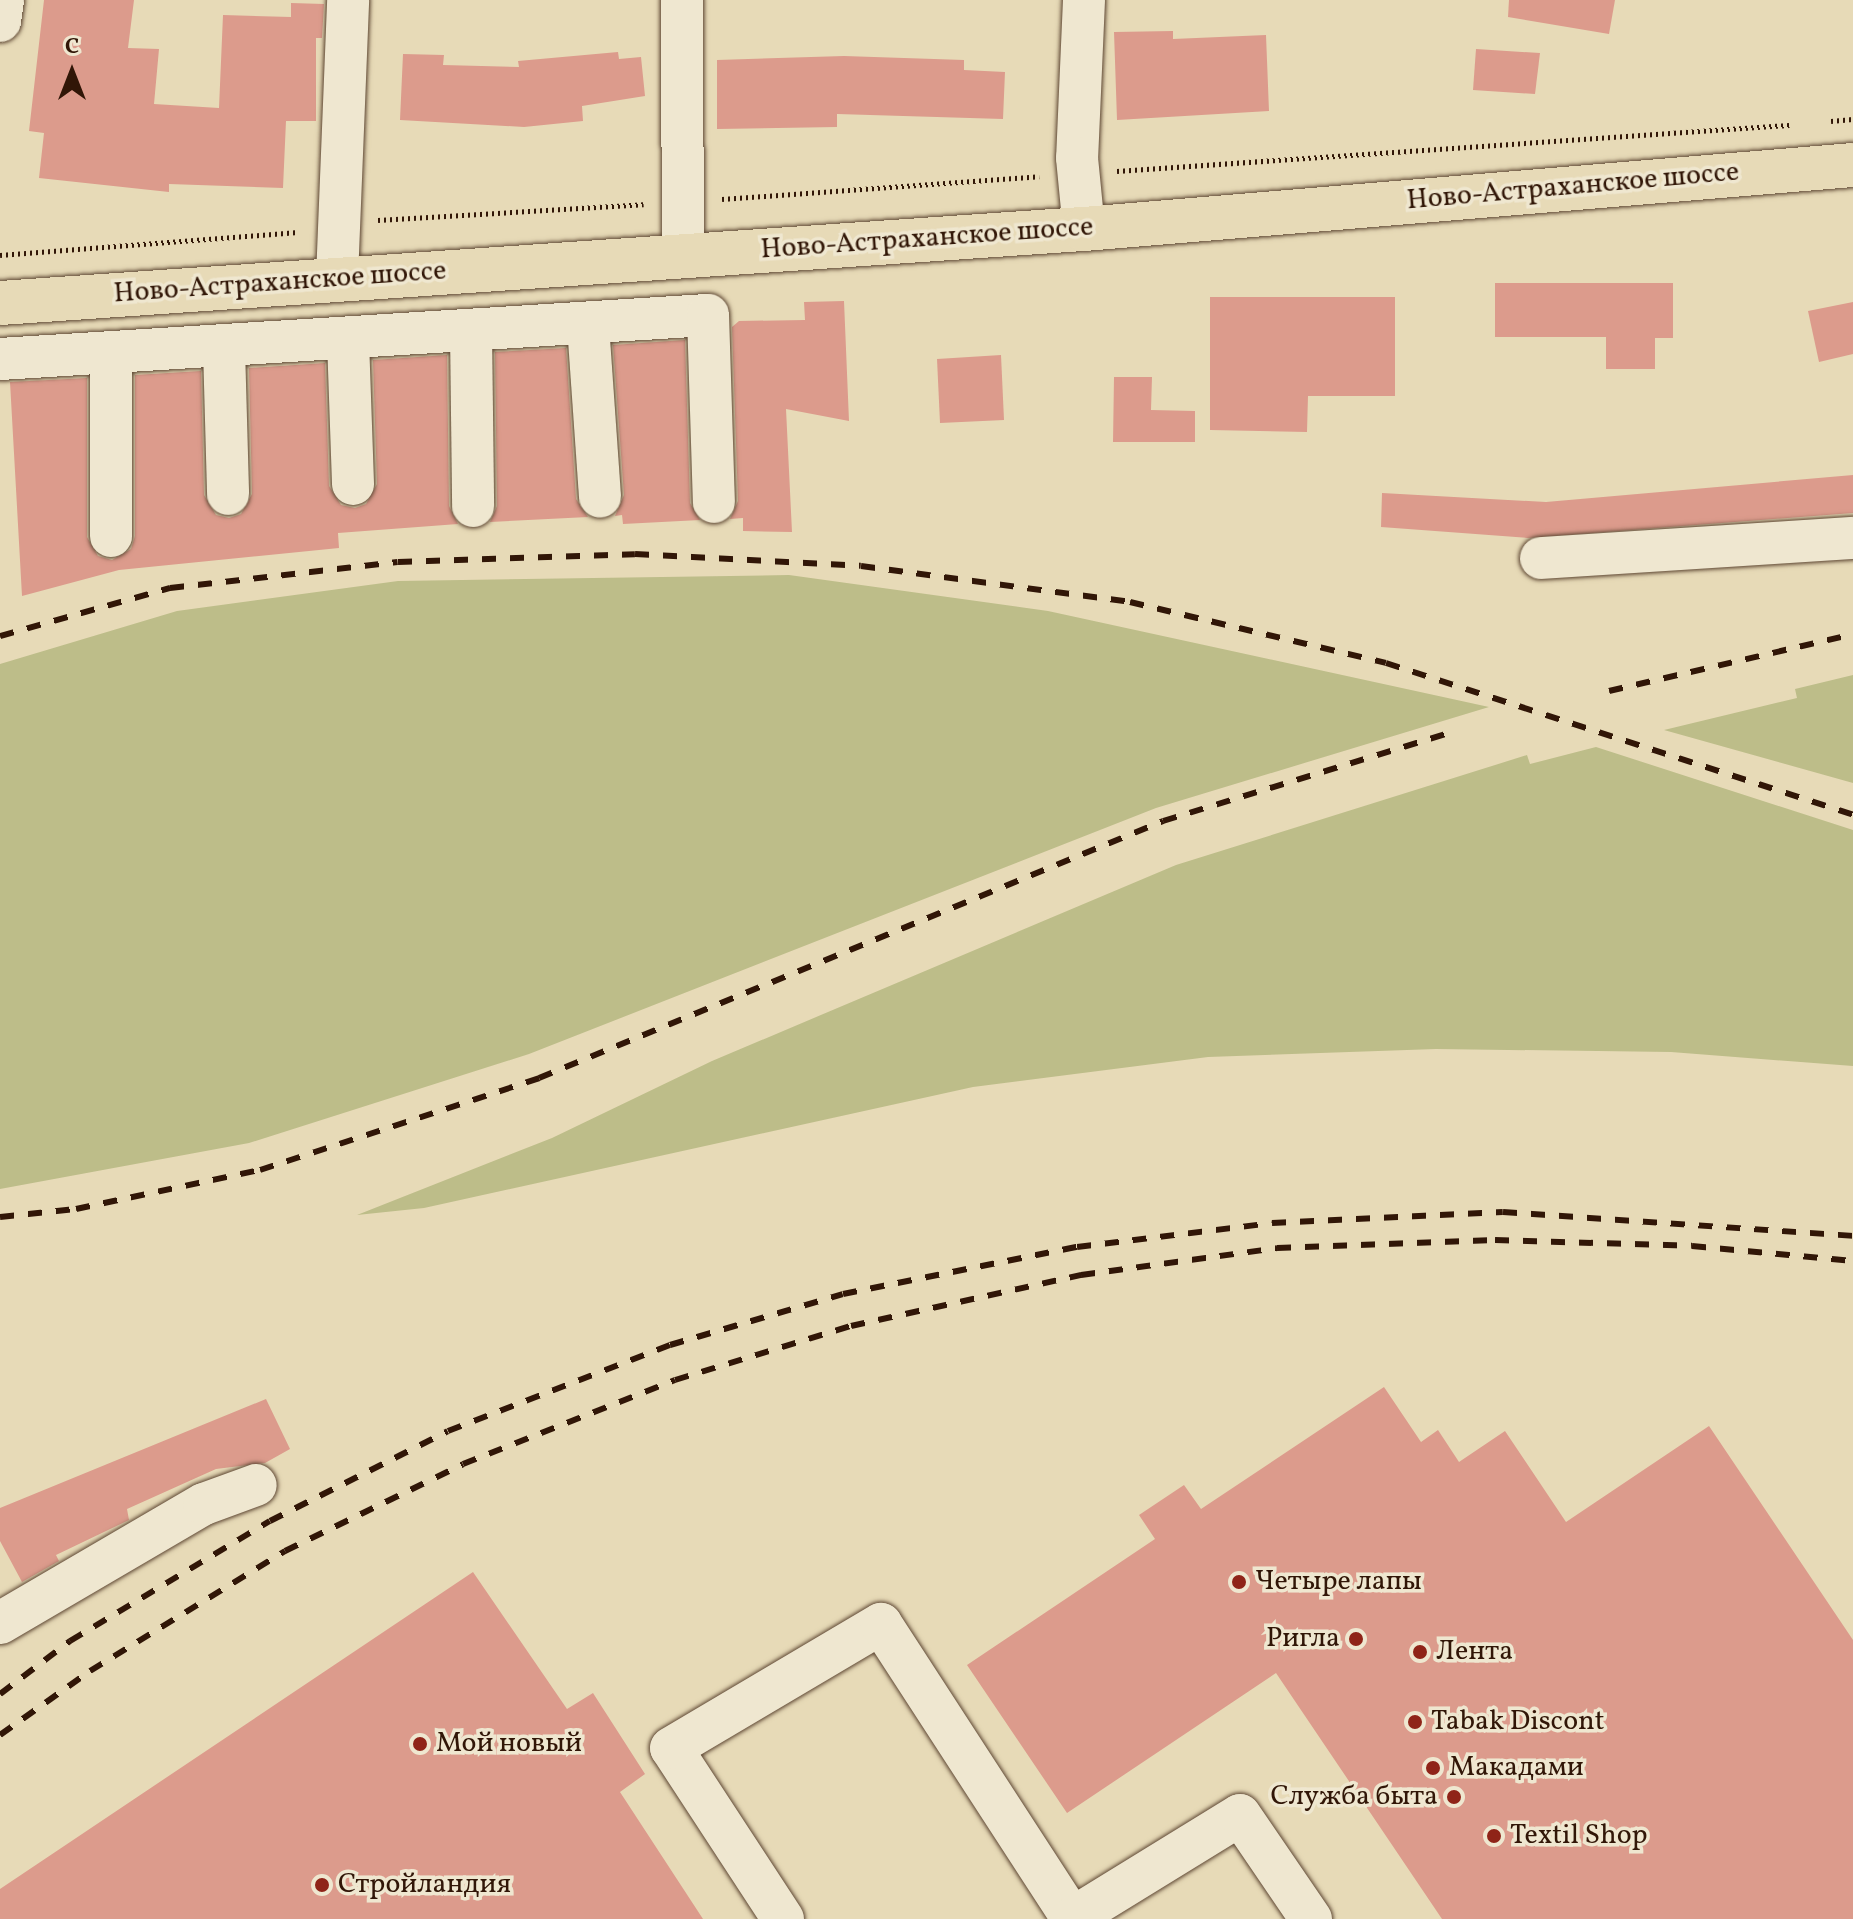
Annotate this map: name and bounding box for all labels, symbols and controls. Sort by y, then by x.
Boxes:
north arrow [32,32,112,112]
text: С [65,32,79,63]
street label: Ново-Астраханское шоссе [1405,156,1741,218]
street label: Ново-Астраханское шоссе [759,211,1095,267]
street label: Ново-Астраханское шоссе [112,255,448,311]
place label: Четыре лапы [1255,1565,1422,1599]
marker: Четыре лапы [1230,1573,1248,1591]
place label: Ригла [1266,1622,1340,1656]
marker: Ригла [1347,1630,1365,1648]
place label: Лента [1436,1635,1513,1669]
marker: Лента [1411,1643,1429,1661]
place label: Tabak Discont [1431,1705,1605,1739]
marker: Tabak Discont [1406,1713,1424,1731]
place label: Мой новый [436,1727,582,1761]
marker: Мой новый [411,1735,429,1753]
place label: Макадами [1449,1751,1584,1785]
marker: Макадами [1424,1759,1442,1777]
place label: Служба быта [1271,1780,1438,1814]
marker: Служба быта [1445,1788,1463,1806]
place label: Textil Shop [1510,1819,1648,1853]
marker: Textil Shop [1485,1827,1503,1845]
place label: Стройландия [338,1868,511,1902]
marker: Стройландия [313,1876,331,1894]

